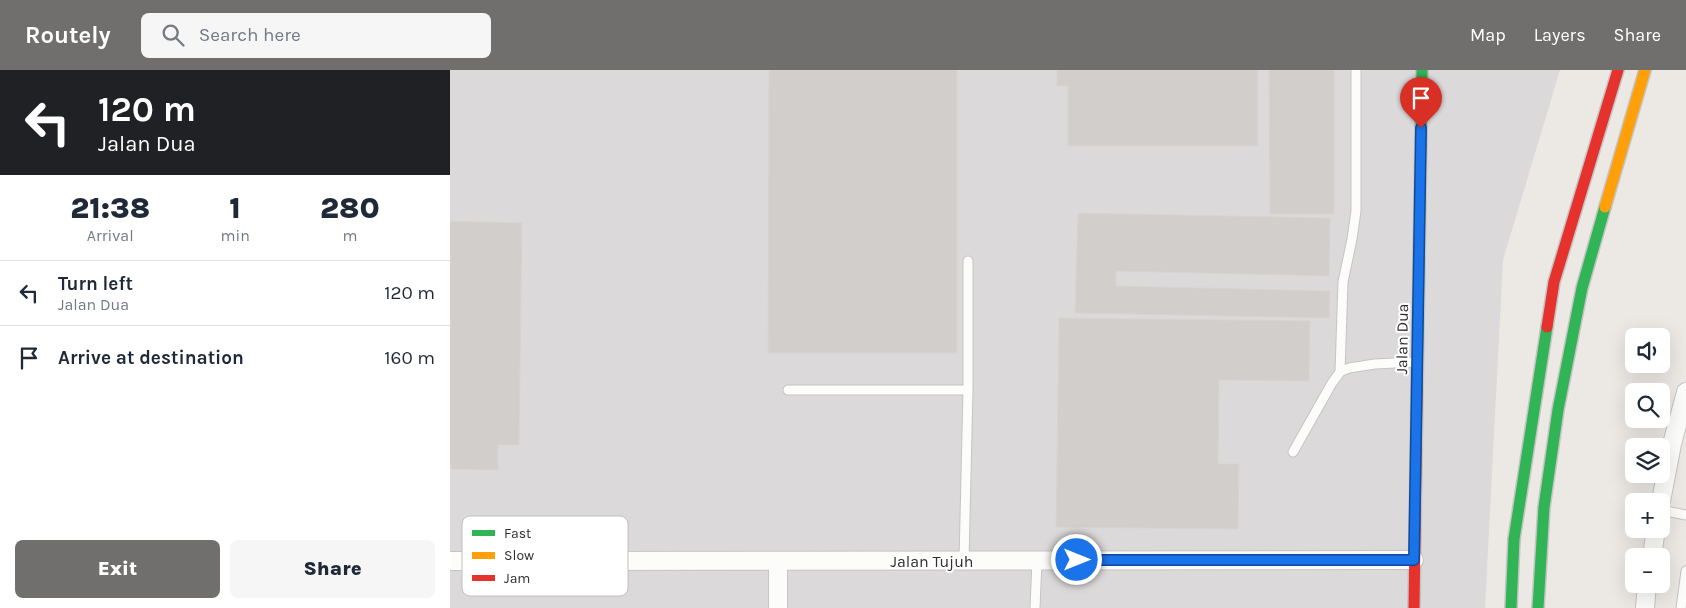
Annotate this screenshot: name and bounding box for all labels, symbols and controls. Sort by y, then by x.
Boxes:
search box [141,13,491,58]
text: Routely [25,21,111,49]
icon: search [159,21,187,49]
text: Search here [199,24,301,46]
text: Map [1470,24,1506,46]
text: Layers [1534,24,1586,46]
text: Share [1614,24,1661,46]
pin [1400,77,1442,128]
icon: arrive [1407,84,1435,112]
text: 120 m [98,89,196,130]
icon: left [15,90,80,155]
text: Jalan Dua [98,131,196,157]
text: 21:38 [70,190,150,226]
text: 1 [229,190,241,226]
text: 280 [320,190,380,226]
text: Arrival [87,226,134,245]
text: min [220,226,250,245]
text: m [342,226,357,245]
text: Turn left [58,273,133,295]
icon: left [15,279,43,307]
text: 120 m [384,282,435,304]
text: Jalan Dua [58,295,129,314]
street label: Jalan Dua [1392,303,1412,375]
map controls [1625,328,1670,593]
button: sound [1625,328,1670,373]
icon: arrive [15,344,43,372]
text: Arrive at destination [58,347,244,369]
text: 160 m [384,347,435,369]
button: search [1625,383,1670,428]
button: layers [1625,438,1670,483]
button: + [1625,493,1670,538]
legend [462,516,628,596]
text: Fast [504,525,531,542]
position arrow [1050,533,1102,585]
button: Exit [15,540,220,598]
button: Share [230,540,435,598]
text: Slow [504,547,534,564]
button: − [1625,548,1670,593]
street label: Jalan Tujuh [891,552,973,571]
text: Jam [504,570,530,587]

